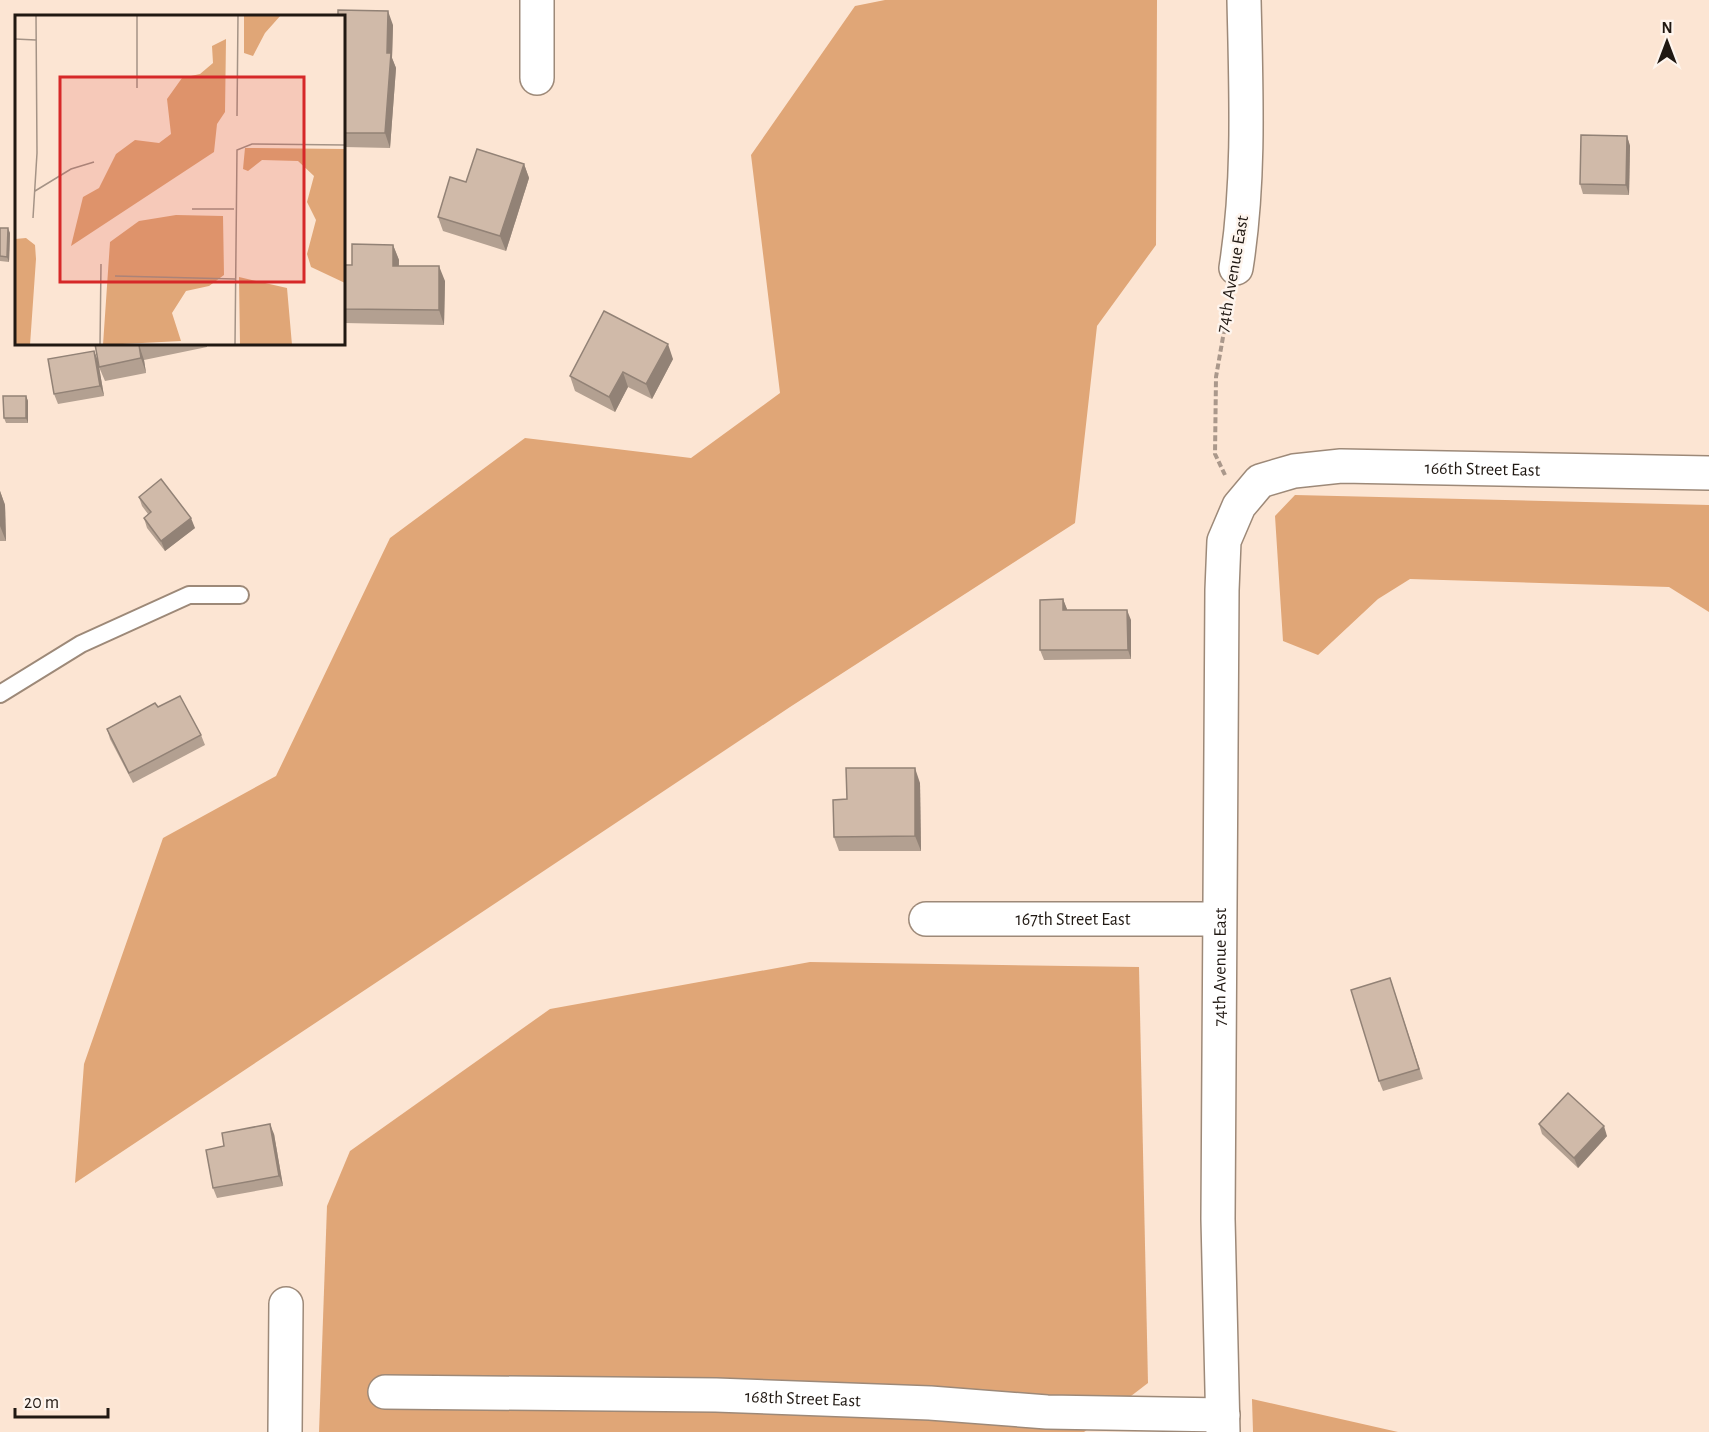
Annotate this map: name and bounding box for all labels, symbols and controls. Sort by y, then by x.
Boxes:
north arrow [1637,12,1697,72]
inset map [15,15,345,345]
text: N [1661,20,1673,36]
street label: 74th Avenue East [1214,214,1252,334]
street label: 166th Street East [1424,460,1541,480]
street label: 74th Avenue East [1211,907,1230,1027]
street label: 167th Street East [1016,911,1131,929]
scale bar [15,1381,108,1419]
street label: 168th Street East [745,1388,861,1410]
text: 20 m [24,1394,59,1412]

